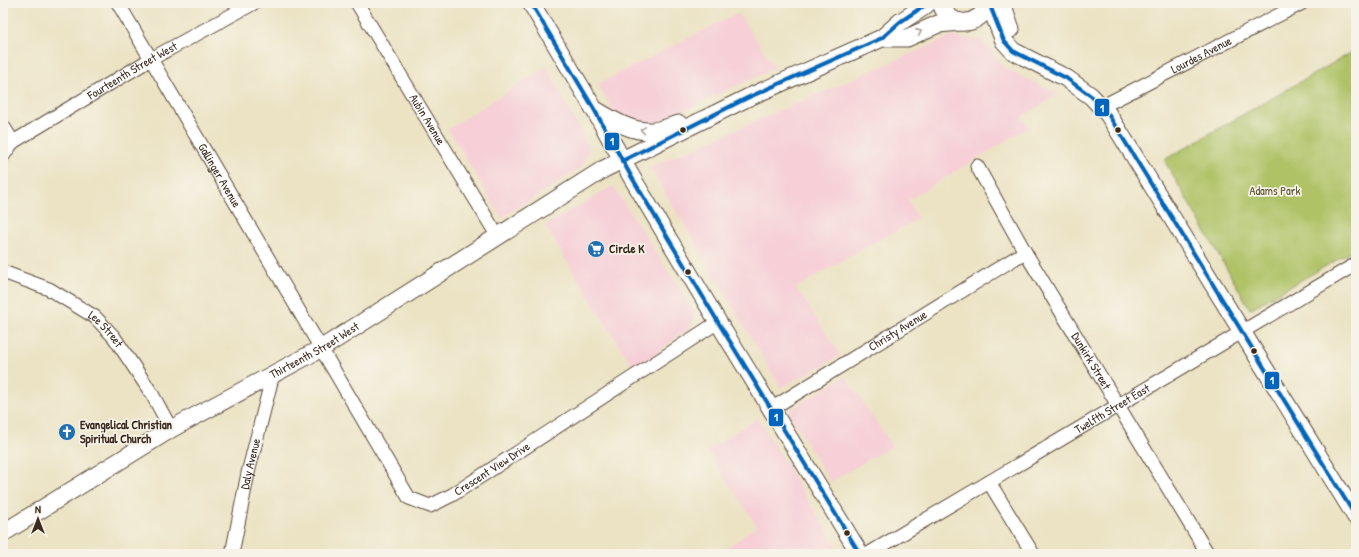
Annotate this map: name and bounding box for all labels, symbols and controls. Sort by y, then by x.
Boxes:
one-way arrow [915,29,923,37]
street label: Lourdes Avenue [1168,32,1235,77]
street label: Fourteenth Street West [83,37,181,104]
street label: Aubin Avenue [406,90,450,148]
line badge: 1 [1094,98,1110,117]
text: 1 [1100,101,1104,115]
unlabelled marker [678,125,688,135]
unlabelled marker [1113,125,1123,135]
one-way arrow [640,126,646,135]
line badge: 1 [604,132,620,151]
text: 1 [610,134,614,148]
street label: Gallinger Avenue [194,140,245,211]
park label: Adams Park [1250,182,1300,199]
supermarket icon: Circle K [586,239,606,259]
place label: Circle K [609,240,645,257]
unlabelled marker [683,267,693,277]
street label: Lee Street [85,306,128,351]
street label: Christy Avenue [865,306,930,355]
street label: Thirteenth Street West [266,317,363,383]
street label: Dunkirk Street [1068,329,1116,393]
unlabelled marker [1249,346,1259,356]
line badge: 1 [1264,371,1280,390]
text: 1 [1270,373,1274,387]
street label: Twelfth Street East [1071,379,1153,437]
line badge: 1 [768,408,784,427]
text: 1 [774,410,778,424]
place label: Evangelical Christian Spiritual Church [80,416,173,448]
church icon: Evangelical Christian Spiritual Church [57,422,77,442]
street label: Daly Avenue [236,436,264,491]
street label: Crescent View Drive [450,437,533,500]
north arrow [18,499,58,539]
text: N [35,502,41,516]
unlabelled marker [842,528,852,538]

